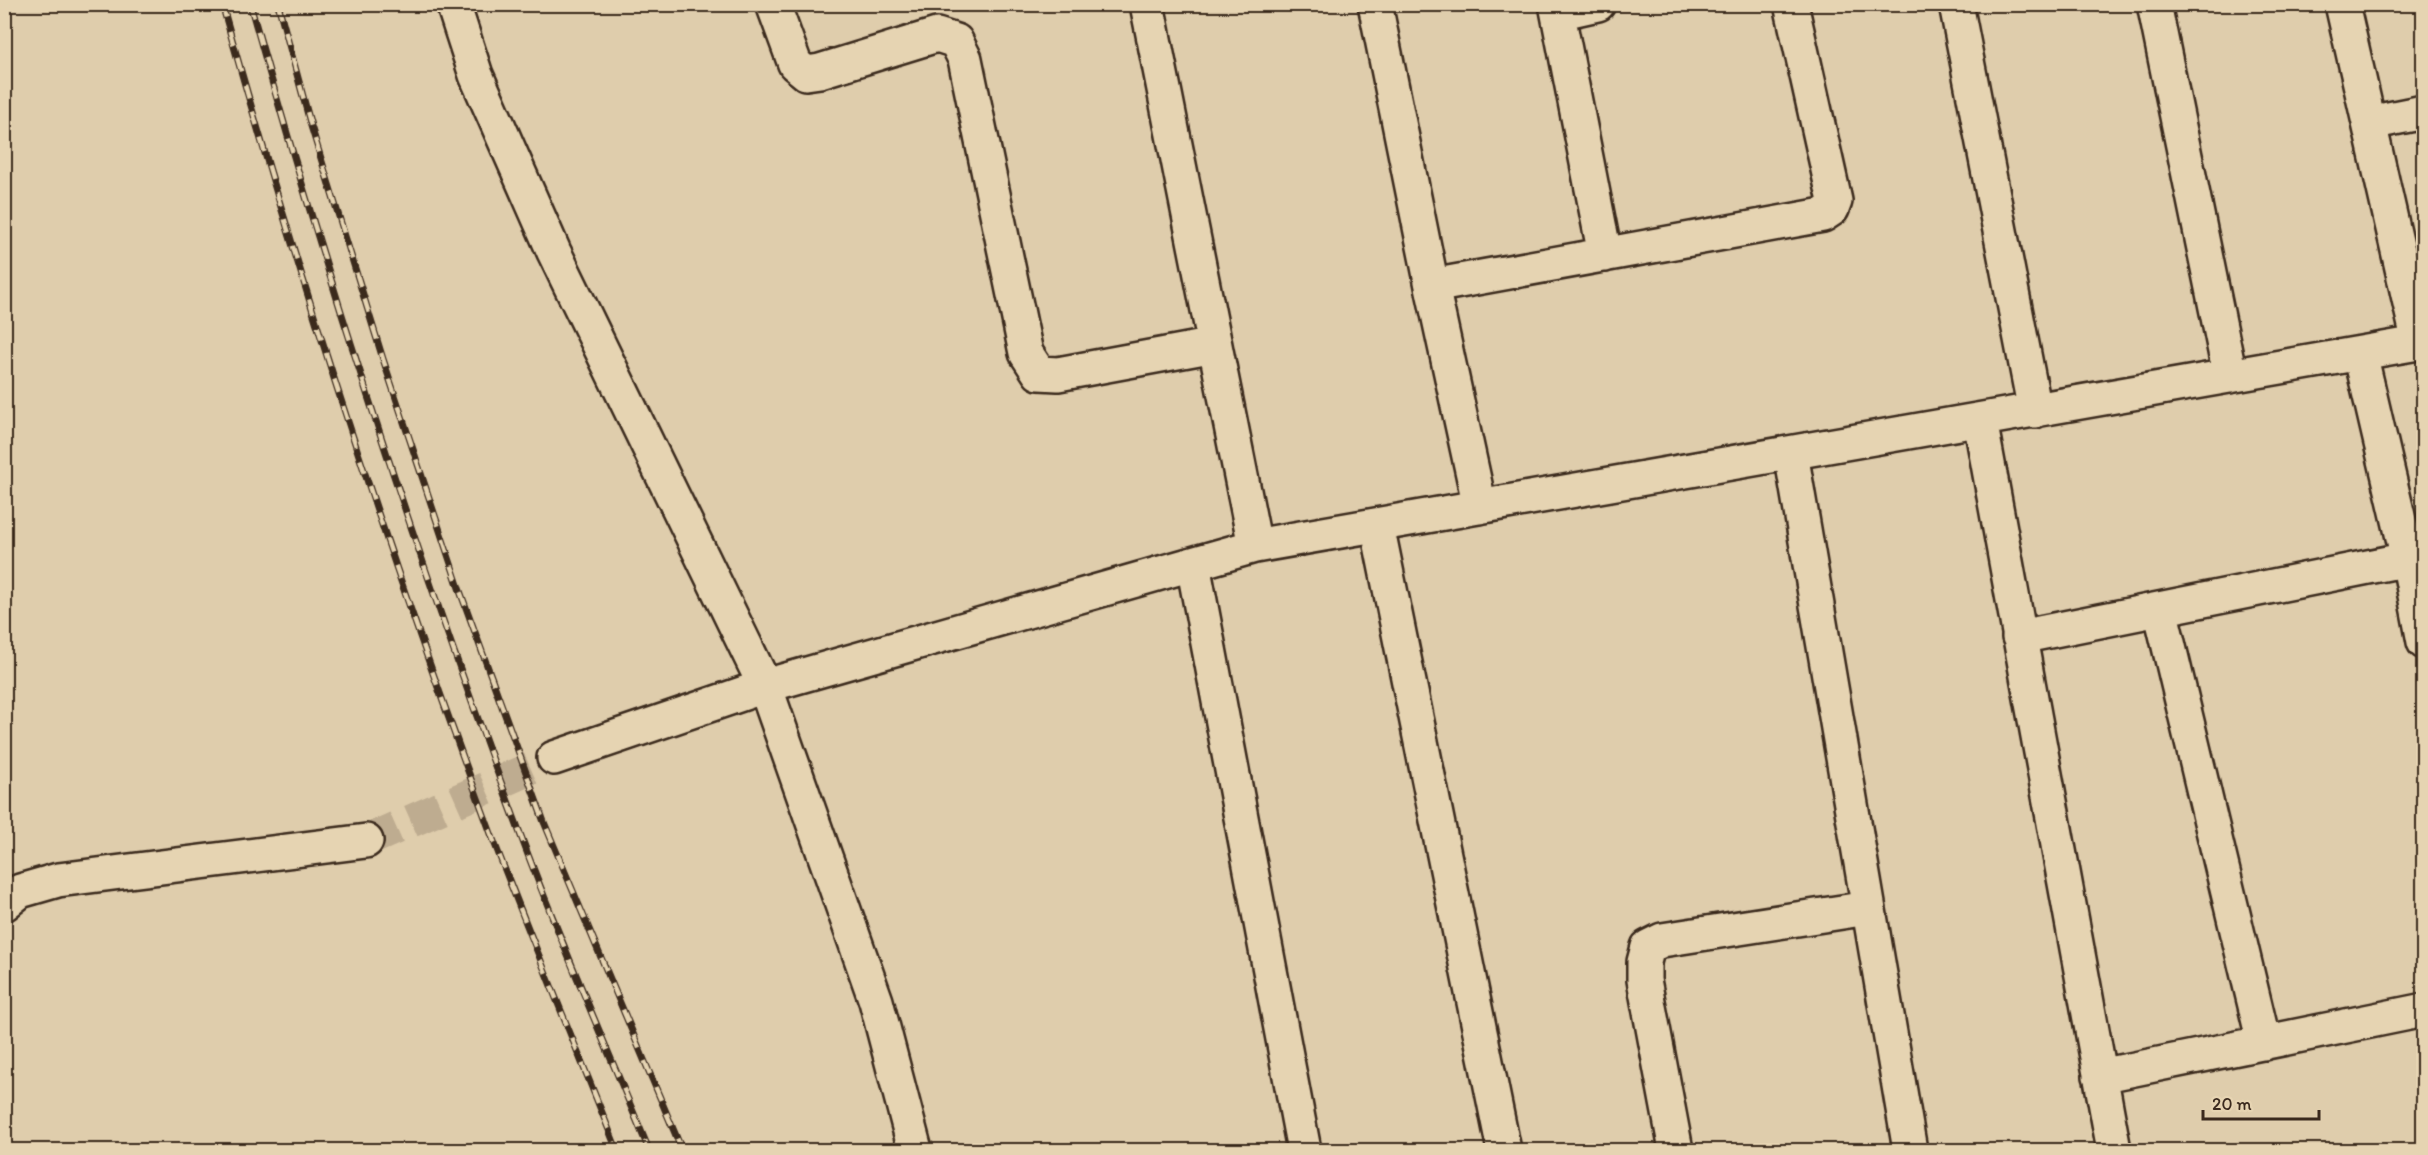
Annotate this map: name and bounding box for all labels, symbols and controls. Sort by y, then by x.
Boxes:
scale bar [2203,1083,2318,1121]
text: 20 m [2212,1093,2252,1115]

